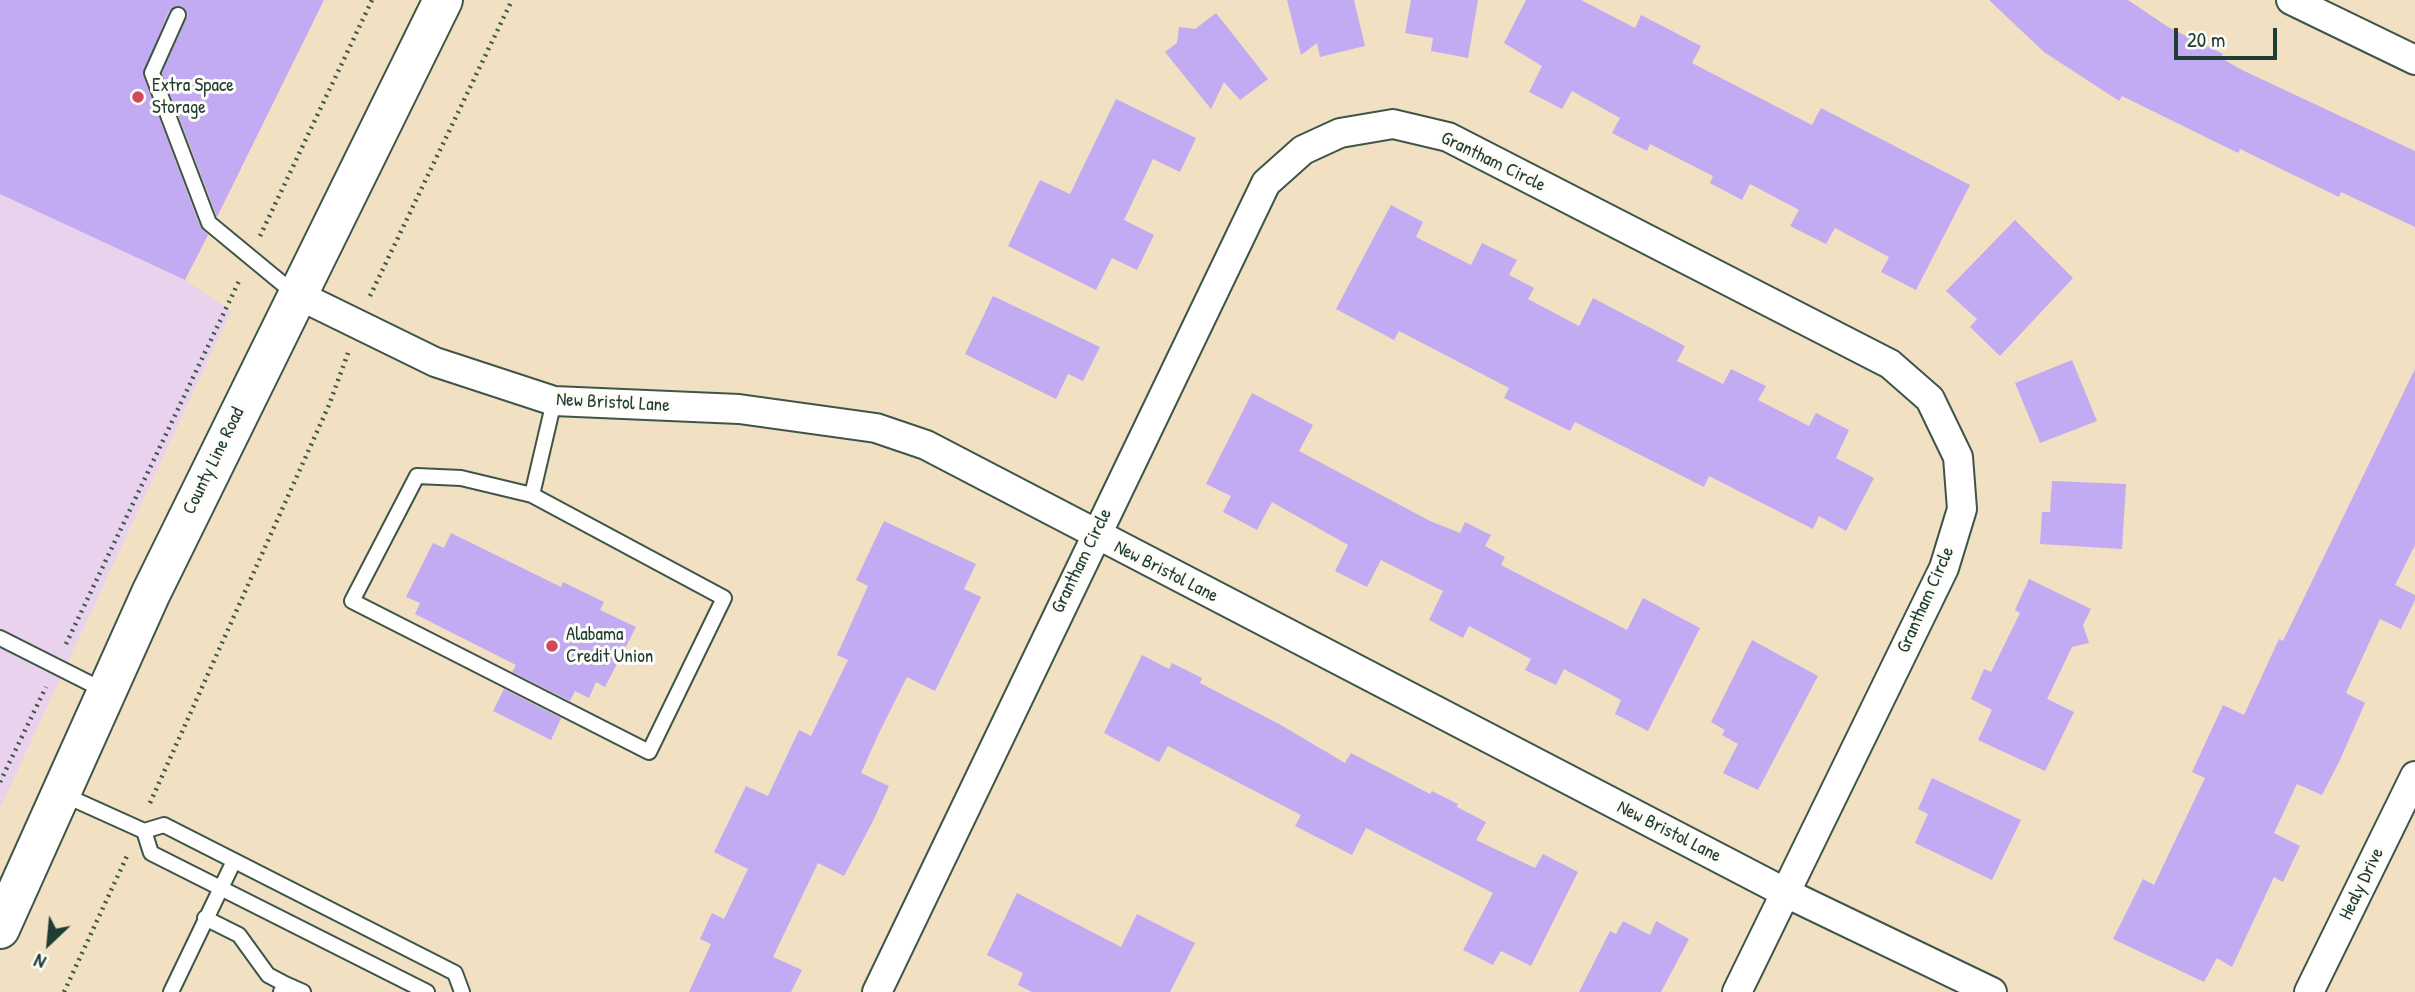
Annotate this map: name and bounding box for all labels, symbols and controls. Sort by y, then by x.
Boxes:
scale bar [2177,14,2280,58]
text: 20 m [2187,25,2225,54]
place label: Extra Space Storage [152,75,234,119]
marker: Extra Space Storage [130,89,146,105]
street label: Grantham Circle [1437,127,1549,197]
street label: New Bristol Lane [556,389,670,417]
street label: County Line Road [178,404,250,518]
street label: Grantham Circle [1047,505,1117,617]
street label: New Bristol Lane [1110,536,1222,608]
street label: Grantham Circle [1892,543,1960,657]
place label: Alabama Credit Union [566,624,653,668]
marker: Alabama Credit Union [544,638,560,654]
street label: New Bristol Lane [1613,796,1725,868]
street label: Healy Drive [2335,844,2389,924]
north arrow [14,908,84,978]
text: N [30,948,50,976]

